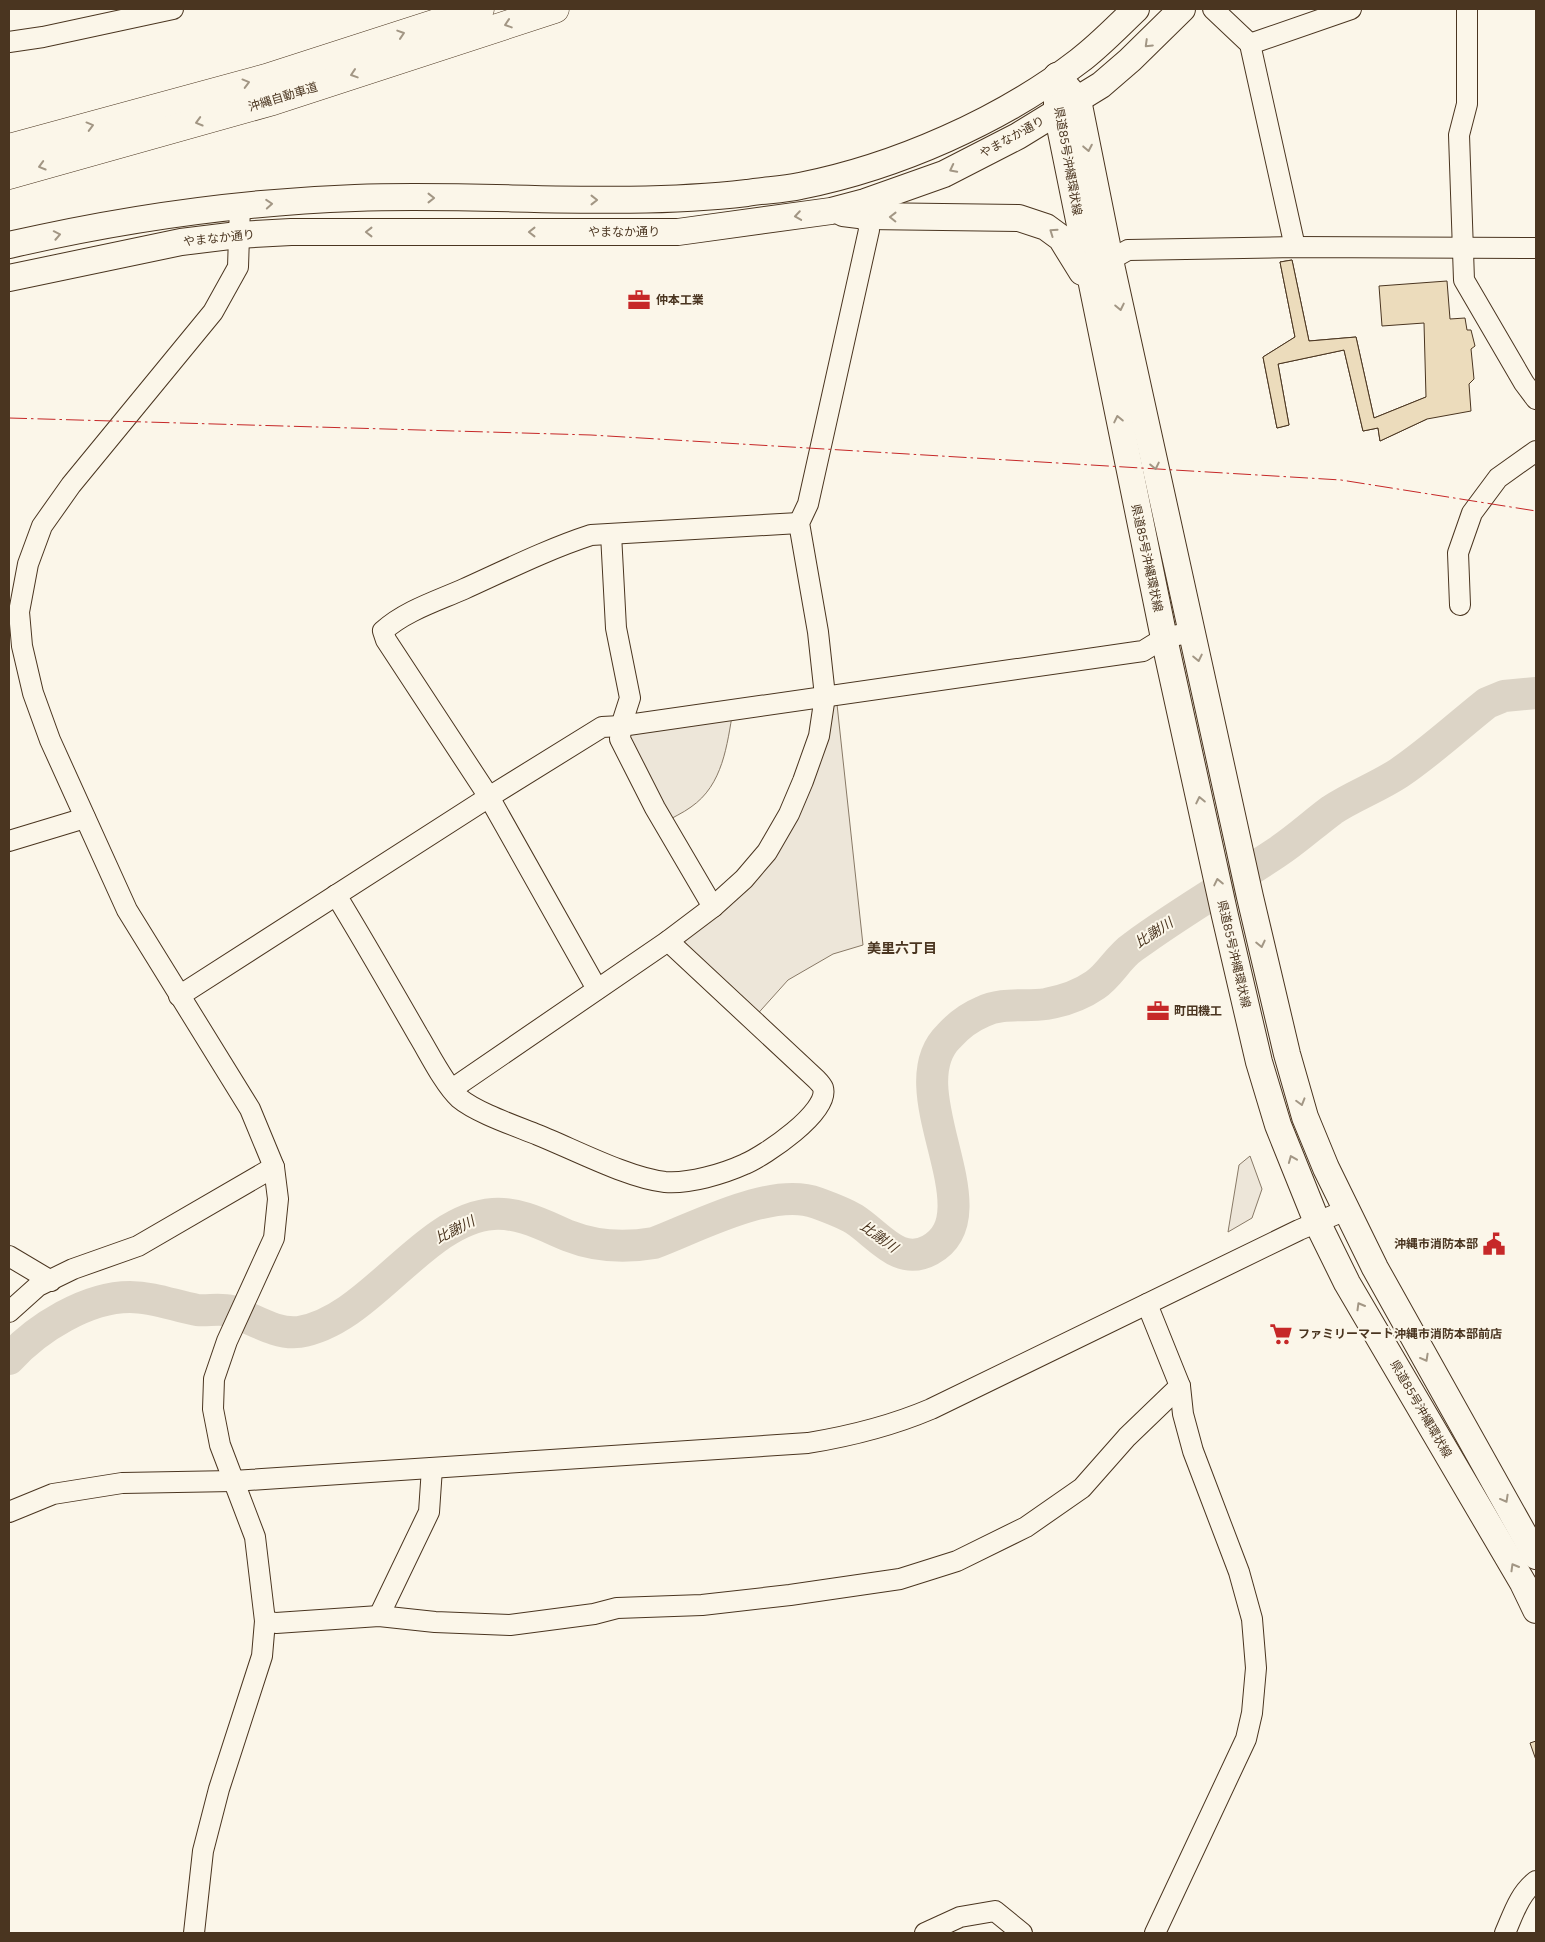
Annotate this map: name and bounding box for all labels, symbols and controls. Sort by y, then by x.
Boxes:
one-way arrow [505,18,513,28]
one-way arrow [397,30,405,40]
one-way arrow [1144,38,1153,47]
one-way arrow [350,68,359,78]
one-way arrow [242,78,251,89]
street label: 沖縄自動車道 [247,80,319,114]
street label: 県道85号沖縄環状線 [1052,105,1084,217]
street label: やまなか通り [977,113,1047,161]
one-way arrow [195,116,203,126]
one-way arrow [85,121,93,131]
one-way arrow [1082,143,1092,152]
one-way arrow [38,160,47,171]
one-way arrow [949,163,958,173]
one-way arrow [428,193,436,203]
one-way arrow [590,195,598,205]
one-way arrow [265,198,273,209]
one-way arrow [794,210,802,220]
one-way arrow [889,211,897,222]
street label: やまなか通り [588,225,660,239]
street label: やまなか通り [182,227,256,249]
one-way arrow [365,227,372,237]
one-way arrow [527,227,535,237]
one-way arrow [1049,229,1059,238]
one-way arrow [52,231,61,241]
office icon: 仲本工業 [626,287,652,313]
place label: 仲本工業 [656,293,704,307]
one-way arrow [1114,302,1125,311]
one-way arrow [1114,414,1124,423]
one-way arrow [1149,461,1160,470]
street label: 県道85号沖縄環状線 [1129,503,1165,613]
one-way arrow [1192,654,1203,663]
one-way arrow [1195,796,1206,805]
one-way arrow [1213,878,1223,886]
street label: 県道85号沖縄環状線 [1215,899,1253,1009]
water label: 比謝川 [1132,913,1178,952]
district label: 美里六丁目 [867,940,937,957]
one-way arrow [1255,940,1266,949]
office icon: 町田機工 [1145,998,1171,1024]
place label: 町田機工 [1174,1004,1222,1018]
one-way arrow [1295,1097,1305,1105]
one-way arrow [1288,1155,1298,1164]
water label: 比謝川 [432,1212,479,1247]
water label: 比謝川 [857,1218,903,1257]
public building icon: 沖縄市消防本部 [1481,1231,1507,1257]
place label: 沖縄市消防本部 [1394,1237,1478,1251]
one-way arrow [1357,1302,1367,1311]
supermarket icon: ファミリーマート沖縄市消防本部前店 [1268,1321,1294,1347]
place label: ファミリーマート沖縄市消防本部前店 [1298,1327,1502,1341]
one-way arrow [1419,1352,1429,1361]
street label: 県道85号沖縄環状線 [1387,1358,1455,1460]
one-way arrow [1498,1494,1508,1503]
one-way arrow [1510,1563,1520,1572]

